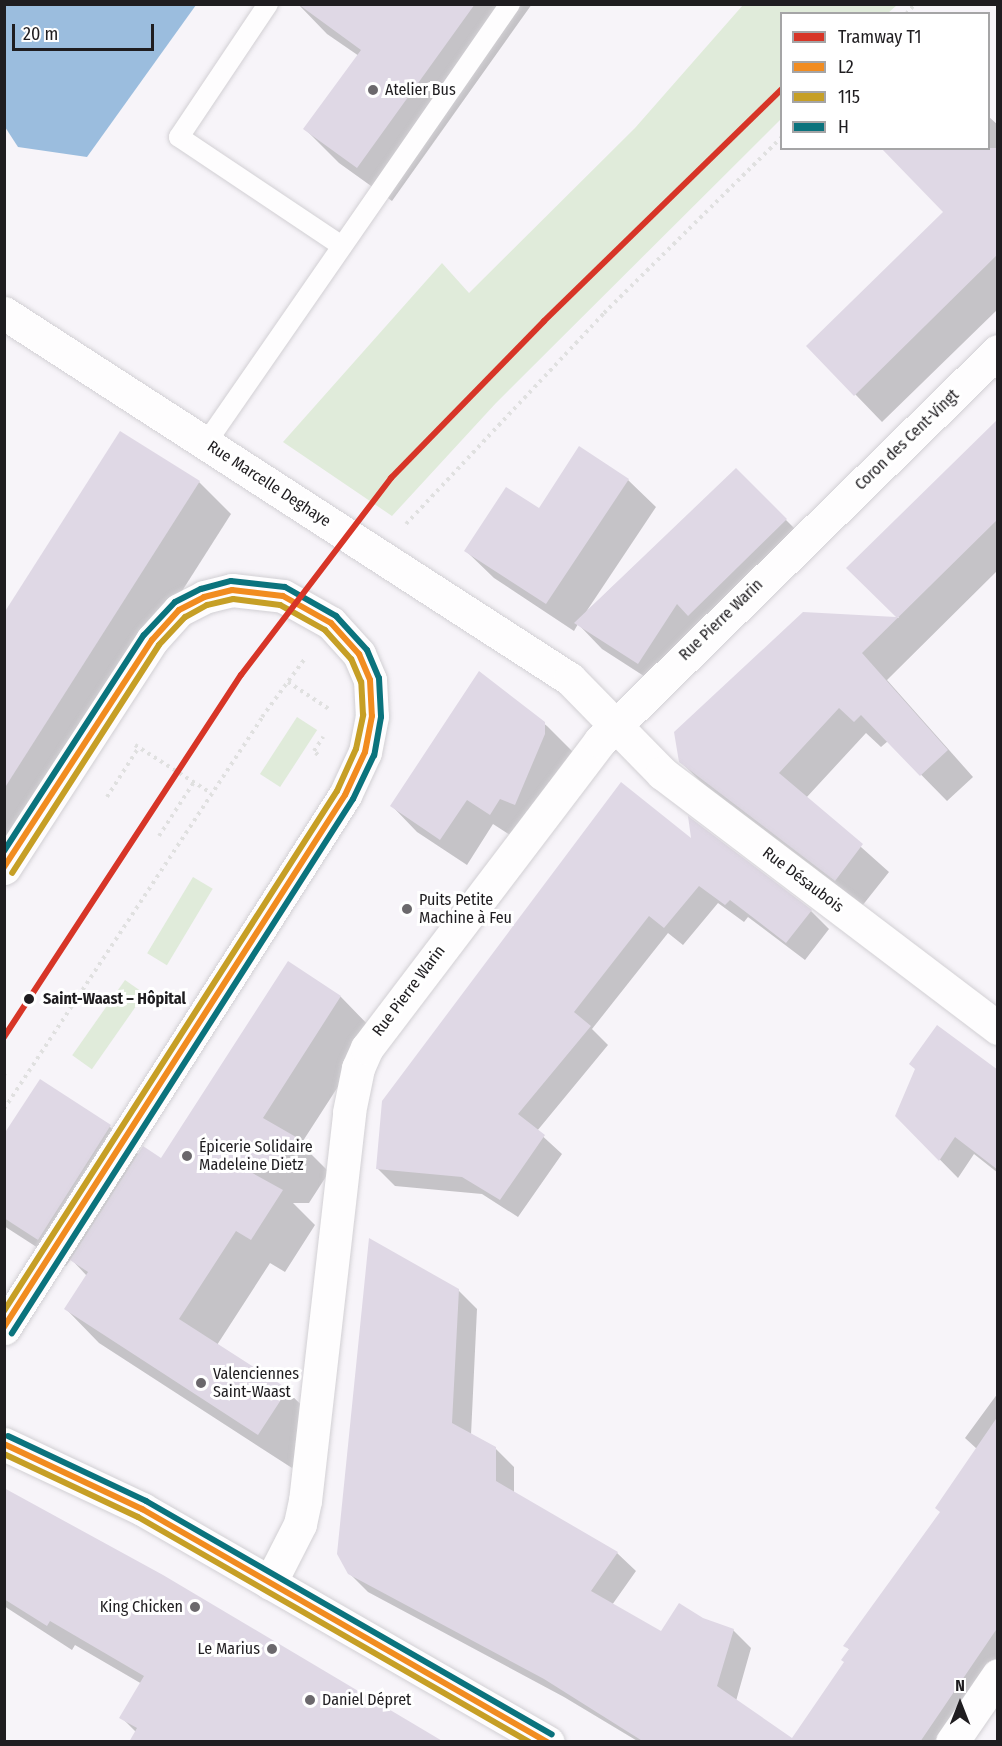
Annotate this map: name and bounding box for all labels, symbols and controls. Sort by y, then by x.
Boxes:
scale bar [15,12,158,50]
legend [780,12,990,150]
text: 20 m [23,23,58,45]
text: Tramway T1 [838,26,922,48]
text: L2 [838,56,854,78]
place label: Atelier Bus [385,80,456,100]
marker: Atelier Bus [366,83,380,97]
text: 115 [838,86,860,108]
text: H [838,116,849,138]
street label: Coron des Cent-Vingt [851,386,963,494]
street label: Rue Marcelle Deghaye [204,437,334,531]
street label: Rue Pierre Warin [675,575,767,665]
street label: Rue Désaubois [759,843,847,917]
place label: Puits Petite Machine à Feu [419,890,512,928]
marker: Puits Petite Machine à Feu [400,902,414,916]
street label: Rue Pierre Warin [369,942,449,1040]
place label: Saint-Waast – Hôpital [43,989,186,1009]
marker: Saint-Waast – Hôpital [20,990,38,1008]
place label: Épicerie Solidaire Madeleine Dietz [199,1137,313,1175]
marker: Épicerie Solidaire Madeleine Dietz [180,1149,194,1163]
place label: Valenciennes Saint-Waast [213,1364,299,1402]
marker: Valenciennes Saint-Waast [194,1376,208,1390]
place label: King Chicken [100,1597,183,1617]
marker: King Chicken [188,1600,202,1614]
place label: Le Marius [198,1639,260,1659]
marker: Le Marius [265,1642,279,1656]
north arrow [930,1674,990,1734]
text: N [955,1676,965,1695]
place label: Daniel Dépret [322,1690,411,1710]
marker: Daniel Dépret [303,1693,317,1707]

